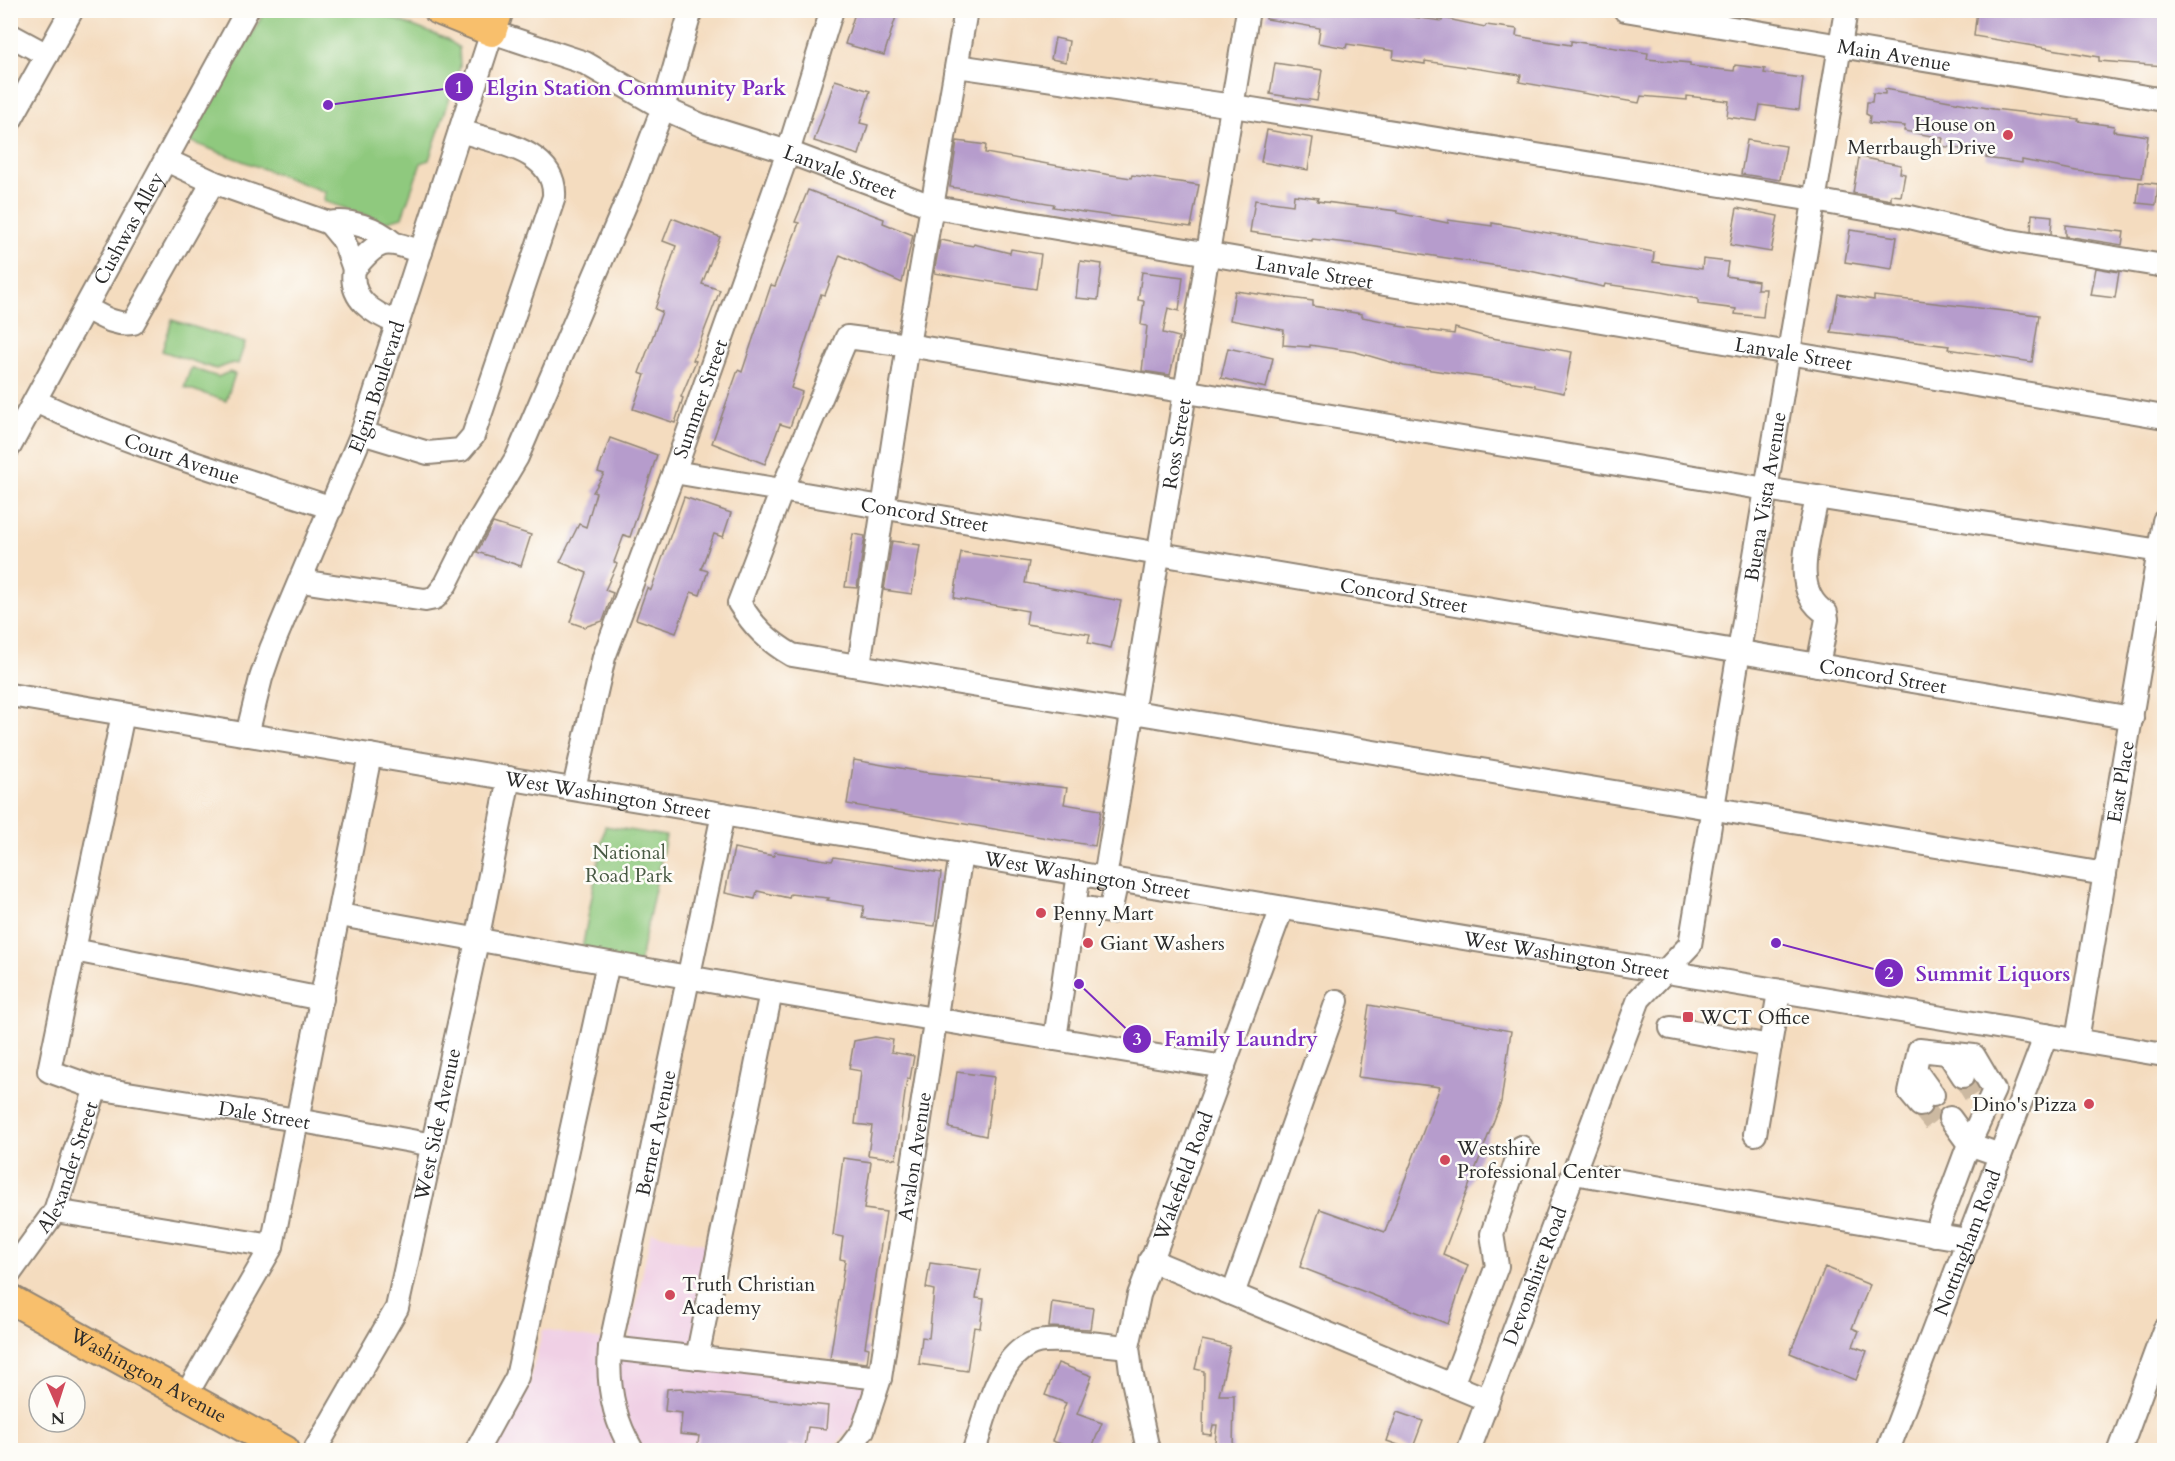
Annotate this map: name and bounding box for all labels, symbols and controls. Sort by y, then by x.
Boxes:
street label: Main Avenue [1835,32,1953,78]
callout: Elgin Station Community Park [444,68,798,107]
text: Elgin Station Community Park [486,74,786,103]
text: 1 [454,75,464,100]
place label: House on Merrbaugh Drive [1847,111,1997,161]
marker: House on Merrbaugh Drive [2001,128,2015,142]
street label: Lanvale Street [780,138,901,205]
street label: Cushwas Alley [87,166,170,289]
street label: Lanvale Street [1254,249,1376,295]
street label: Elgin Boulevard [342,317,411,457]
street label: Lanvale Street [1733,330,1855,377]
street label: Summer Street [666,335,734,462]
street label: Ross Street [1156,396,1197,491]
street label: Buena Vista Avenue [1737,410,1792,583]
street label: Court Avenue [120,426,243,491]
street label: Concord Street [859,490,991,538]
street label: Concord Street [1338,571,1470,619]
street label: Concord Street [1817,652,1949,700]
street label: East Place [2100,738,2141,825]
street label: West Washington Street [502,764,713,825]
park label: National Road Park [585,839,673,889]
street label: West Washington Street [981,844,1193,906]
place label: Penny Mart [1053,900,1154,927]
marker: Penny Mart [1034,906,1048,920]
street label: West Washington Street [1460,924,1672,986]
place label: Giant Washers [1100,930,1225,957]
marker: Giant Washers [1081,936,1095,950]
callout: Summit Liquors [1874,954,2082,993]
text: Summit Liquors [1916,960,2070,989]
text: 2 [1884,961,1894,986]
place label: WCT Office [1699,1004,1810,1031]
marker: WCT Office [1681,1010,1695,1024]
callout: Family Laundry [1122,1019,1330,1058]
text: Family Laundry [1164,1025,1318,1054]
text: 3 [1132,1027,1142,1052]
street label: West Side Avenue [407,1046,467,1204]
street label: Berner Avenue [629,1067,682,1198]
street label: Avalon Avenue [891,1090,938,1223]
place label: Dino's Pizza [1972,1091,2077,1118]
street label: Dale Street [216,1094,313,1136]
street label: Alexander Street [30,1097,104,1238]
marker: Dino's Pizza [2082,1097,2096,1111]
street label: Wakefield Road [1146,1107,1219,1245]
place label: Westshire Professional Center [1456,1135,1622,1185]
marker: Westshire Professional Center [1438,1153,1452,1167]
street label: Nottingham Road [1927,1165,2007,1320]
street label: Devonshire Road [1496,1202,1573,1349]
place label: Truth Christian Academy [682,1271,816,1321]
marker: Truth Christian Academy [663,1288,677,1302]
street label: Washington Avenue [64,1321,232,1429]
north arrow [27,1374,87,1434]
text: N [50,1407,65,1429]

